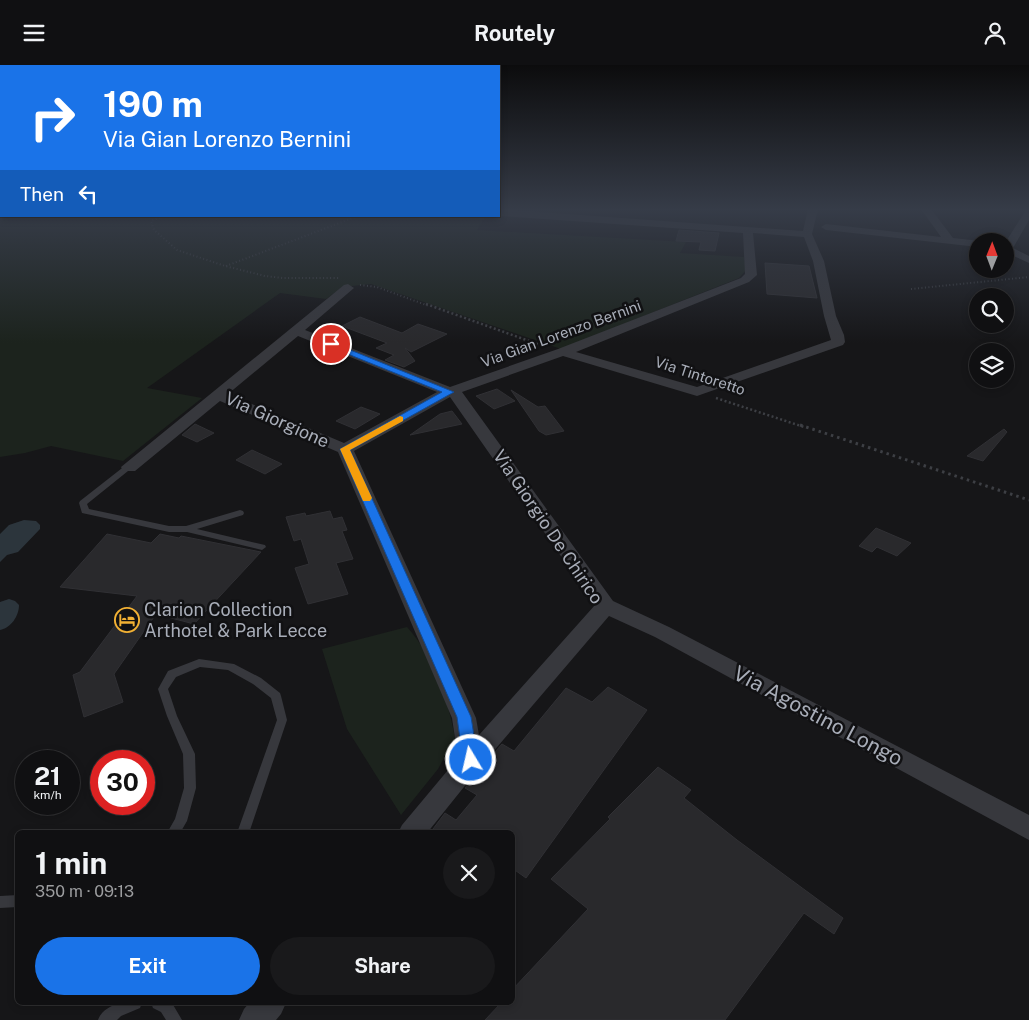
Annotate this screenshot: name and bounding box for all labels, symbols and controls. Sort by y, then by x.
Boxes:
icon: menu [20,19,48,47]
icon: person [981,19,1009,47]
text: Routely [474,20,555,46]
text: 190 m [103,84,203,125]
icon: right [20,85,85,150]
text: Via Gian Lorenzo Bernini [103,126,351,152]
icon: left [74,180,102,208]
text: Then [20,183,64,205]
north arrow [969,233,1014,277]
map controls [969,233,1014,388]
button: search [969,288,1014,333]
street label: Via Gian Lorenzo Bernini [478,297,643,370]
pin [310,323,352,365]
icon: arrive [317,330,345,358]
button: layers [969,343,1014,388]
street label: Via Tintoretto [653,353,747,398]
street label: Via Giorgione [222,387,333,452]
street label: Via Giorgio De Chirico [489,446,608,608]
place label: Clarion Collection Arthotel & Park Lecce [144,599,327,641]
hotel icon: Clarion Collection Arthotel & Park Lecce [114,607,140,633]
street label: Via Agostino Longo [729,660,907,771]
position arrow [444,733,496,785]
speed limit sign: 30 [90,750,155,815]
text: 21 [34,761,61,791]
text: km/h [33,788,62,802]
text: 1 min [35,845,107,881]
button: close [443,847,495,899]
text: 350 m · 09:13 [35,882,134,901]
button: Exit [35,937,260,995]
button: Share [270,937,495,995]

